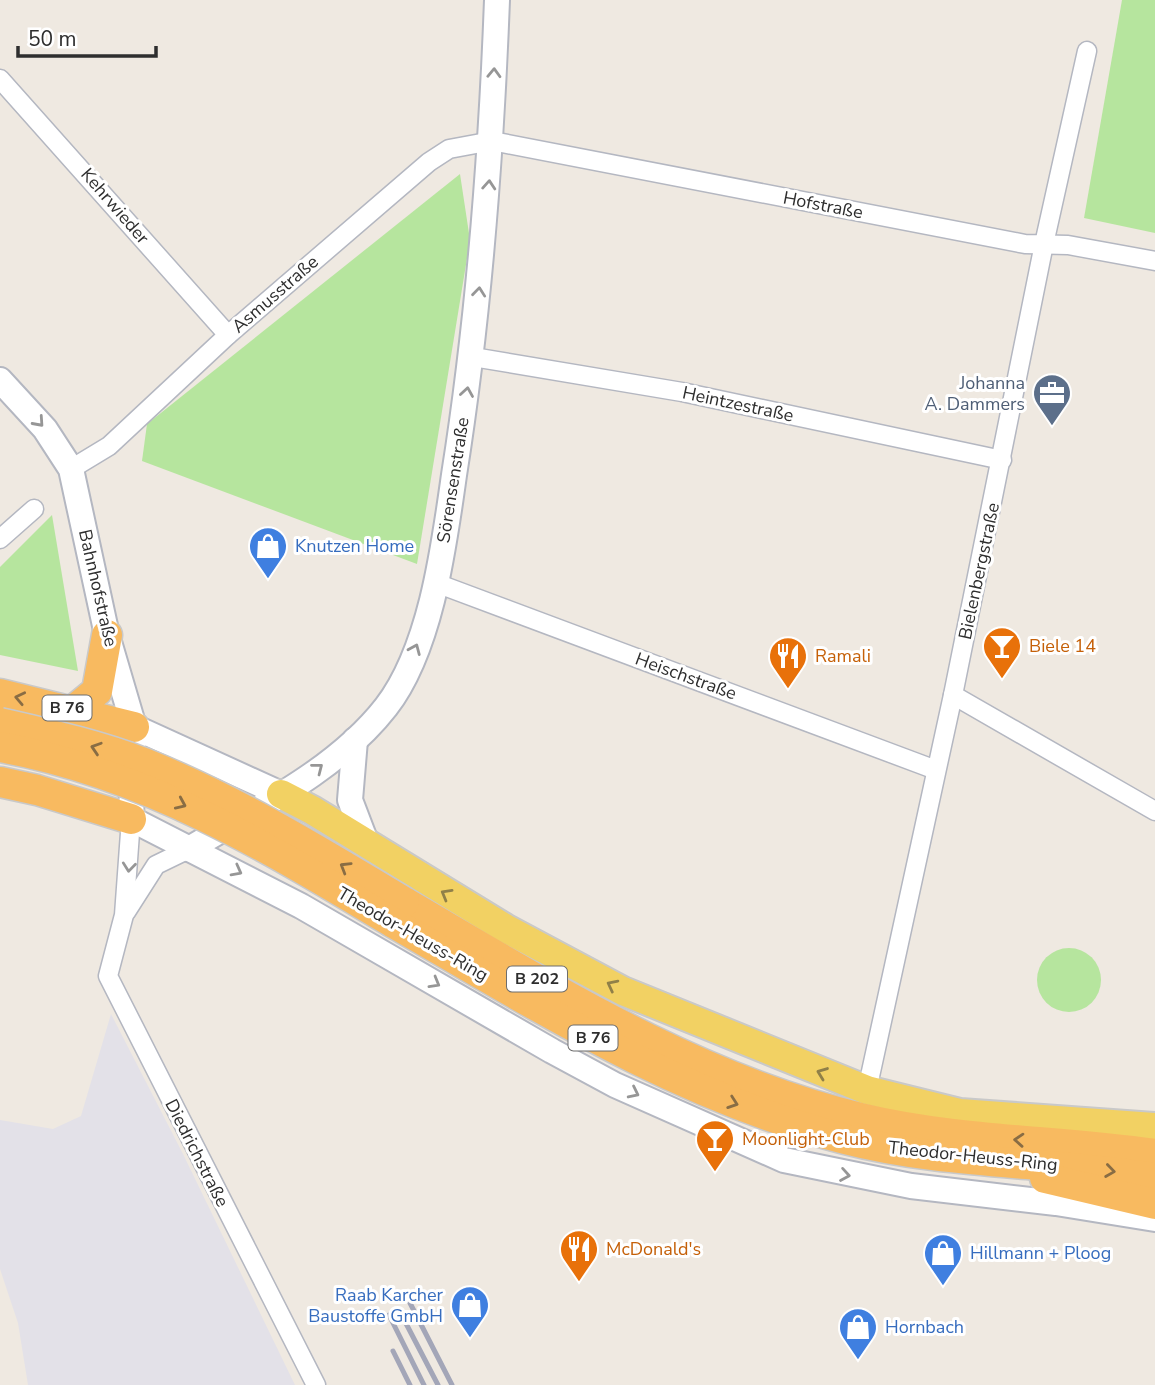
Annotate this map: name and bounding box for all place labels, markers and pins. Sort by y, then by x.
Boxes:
place label: Johanna A. Dammers [924,371,1025,416]
office icon: Johanna A. Dammers [1031,372,1073,427]
shop icon: Knutzen Home [247,525,289,580]
place label: Knutzen Home [295,534,414,558]
bar icon: Biele 14 [981,625,1023,680]
place label: Biele 14 [1029,634,1096,658]
restaurant icon: Ramali [767,635,809,690]
place label: Ramali [815,644,871,668]
bar icon: Moonlight-Club [694,1118,736,1173]
place label: Moonlight-Club [742,1127,870,1151]
restaurant icon: McDonald's [558,1228,600,1283]
shop icon: Hillmann + Ploog [922,1232,964,1287]
place label: McDonald's [606,1237,701,1261]
place label: Hillmann + Ploog [970,1241,1111,1265]
place label: Raab Karcher Baustoffe GmbH [308,1283,444,1328]
shop icon: Raab Karcher Baustoffe GmbH [449,1284,491,1339]
shop icon: Hornbach [837,1306,879,1361]
place label: Hornbach [885,1315,964,1339]

